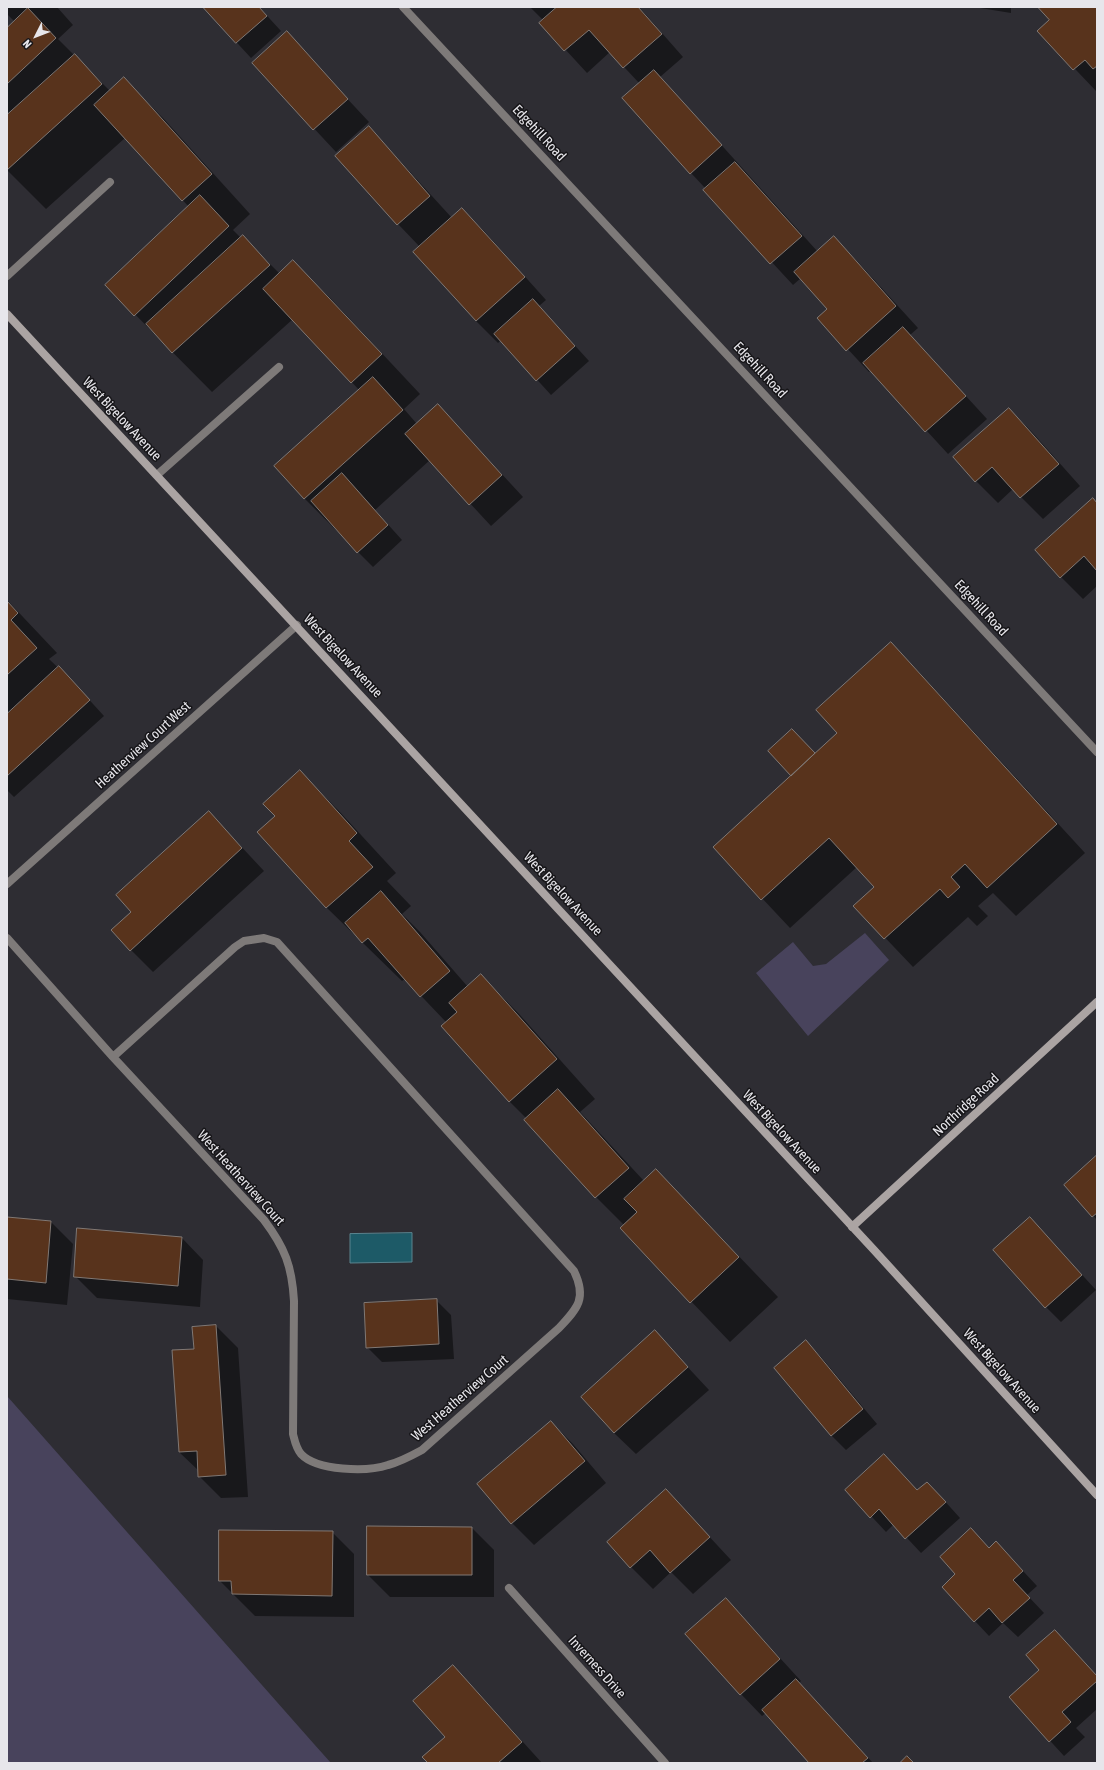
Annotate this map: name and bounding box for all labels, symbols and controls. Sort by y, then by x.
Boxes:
north arrow [16,16,56,56]
text: N [20,38,34,50]
street label: Edgehill Road [509,101,569,165]
street label: Edgehill Road [730,338,790,402]
street label: West Bigelow Avenue [79,374,165,464]
street label: Edgehill Road [951,576,1011,640]
street label: West Bigelow Avenue [300,611,386,701]
street label: Heatherview Court West [92,698,194,792]
street label: West Bigelow Avenue [520,849,606,939]
street label: Northridge Road [929,1070,1003,1140]
street label: West Bigelow Avenue [739,1087,825,1177]
street label: West Heatherview Court [194,1127,288,1229]
street label: West Bigelow Avenue [960,1325,1044,1417]
street label: West Heatherview Court [408,1351,512,1445]
street label: Inverness Drive [564,1632,630,1702]

